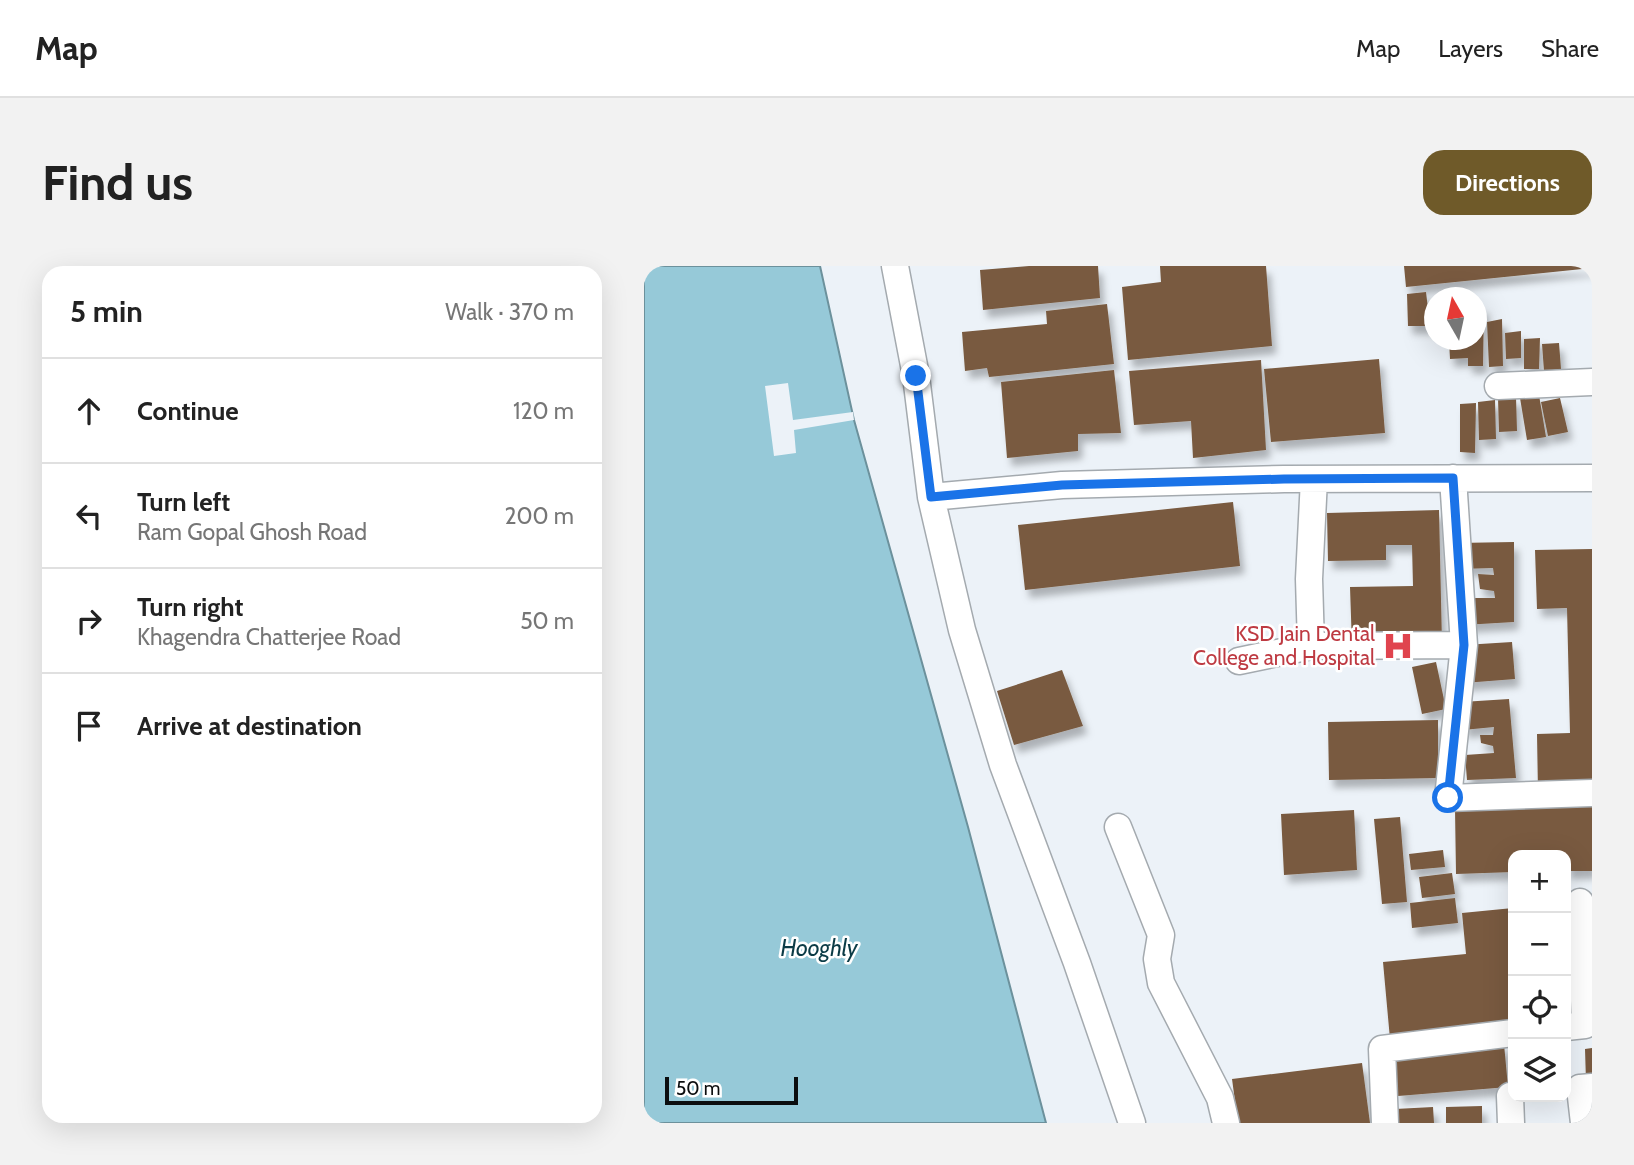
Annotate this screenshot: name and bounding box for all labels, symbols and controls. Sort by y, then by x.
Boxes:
text: Map [35,28,98,68]
text: Map [1356,34,1400,63]
text: Layers [1438,34,1503,63]
text: Share [1541,34,1599,63]
button: Directions [1423,150,1592,215]
text: Find us [42,153,193,212]
north arrow [1424,287,1487,350]
text: 5 min [70,293,143,330]
text: Walk · 370 m [445,298,574,326]
route end [900,360,931,391]
icon: ahead [70,392,108,430]
text: Continue [137,395,239,427]
text: 120 m [513,397,574,425]
text: Turn left [137,486,230,518]
icon: left [70,497,108,535]
text: 200 m [504,502,574,530]
text: Ram Gopal Ghosh Road [137,518,367,546]
text: Turn right [137,591,243,623]
icon: right [70,602,108,640]
text: 50 m [520,607,574,635]
place label: KSD Jain Dental College and Hospital [1193,621,1375,670]
text: Khagendra Chatterjee Road [137,623,401,651]
hospital icon: KSD Jain Dental College and Hospital [1381,629,1415,663]
icon: arrive [70,707,108,745]
text: Arrive at destination [137,710,362,742]
route start [1432,782,1463,813]
map controls [1508,850,1571,1102]
button: + [1508,850,1571,913]
button: − [1508,913,1571,976]
water label: Hooghly [780,934,859,962]
button: locate [1508,976,1571,1039]
button: layers [1508,1039,1571,1102]
scale bar [665,1074,798,1106]
text: 50 m [676,1077,720,1100]

